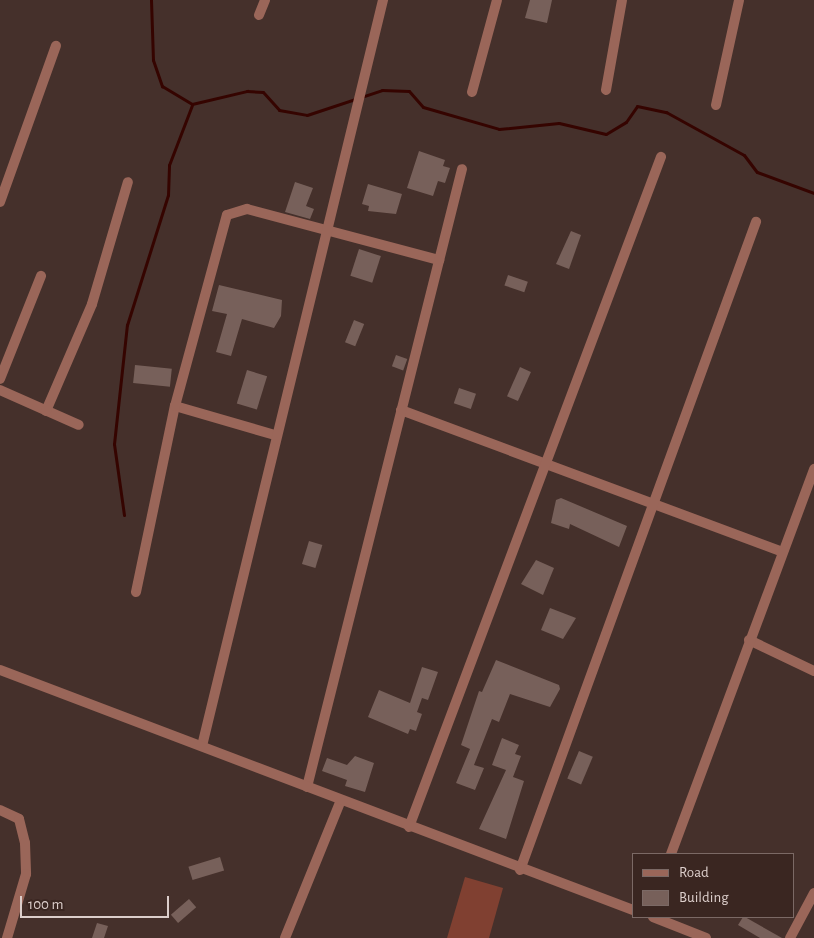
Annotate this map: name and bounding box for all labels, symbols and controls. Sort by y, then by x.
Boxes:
legend [632,853,794,918]
text: Road [679,865,709,880]
scale bar [22,886,171,918]
text: Building [679,890,729,905]
text: 100 m [28,897,63,912]

